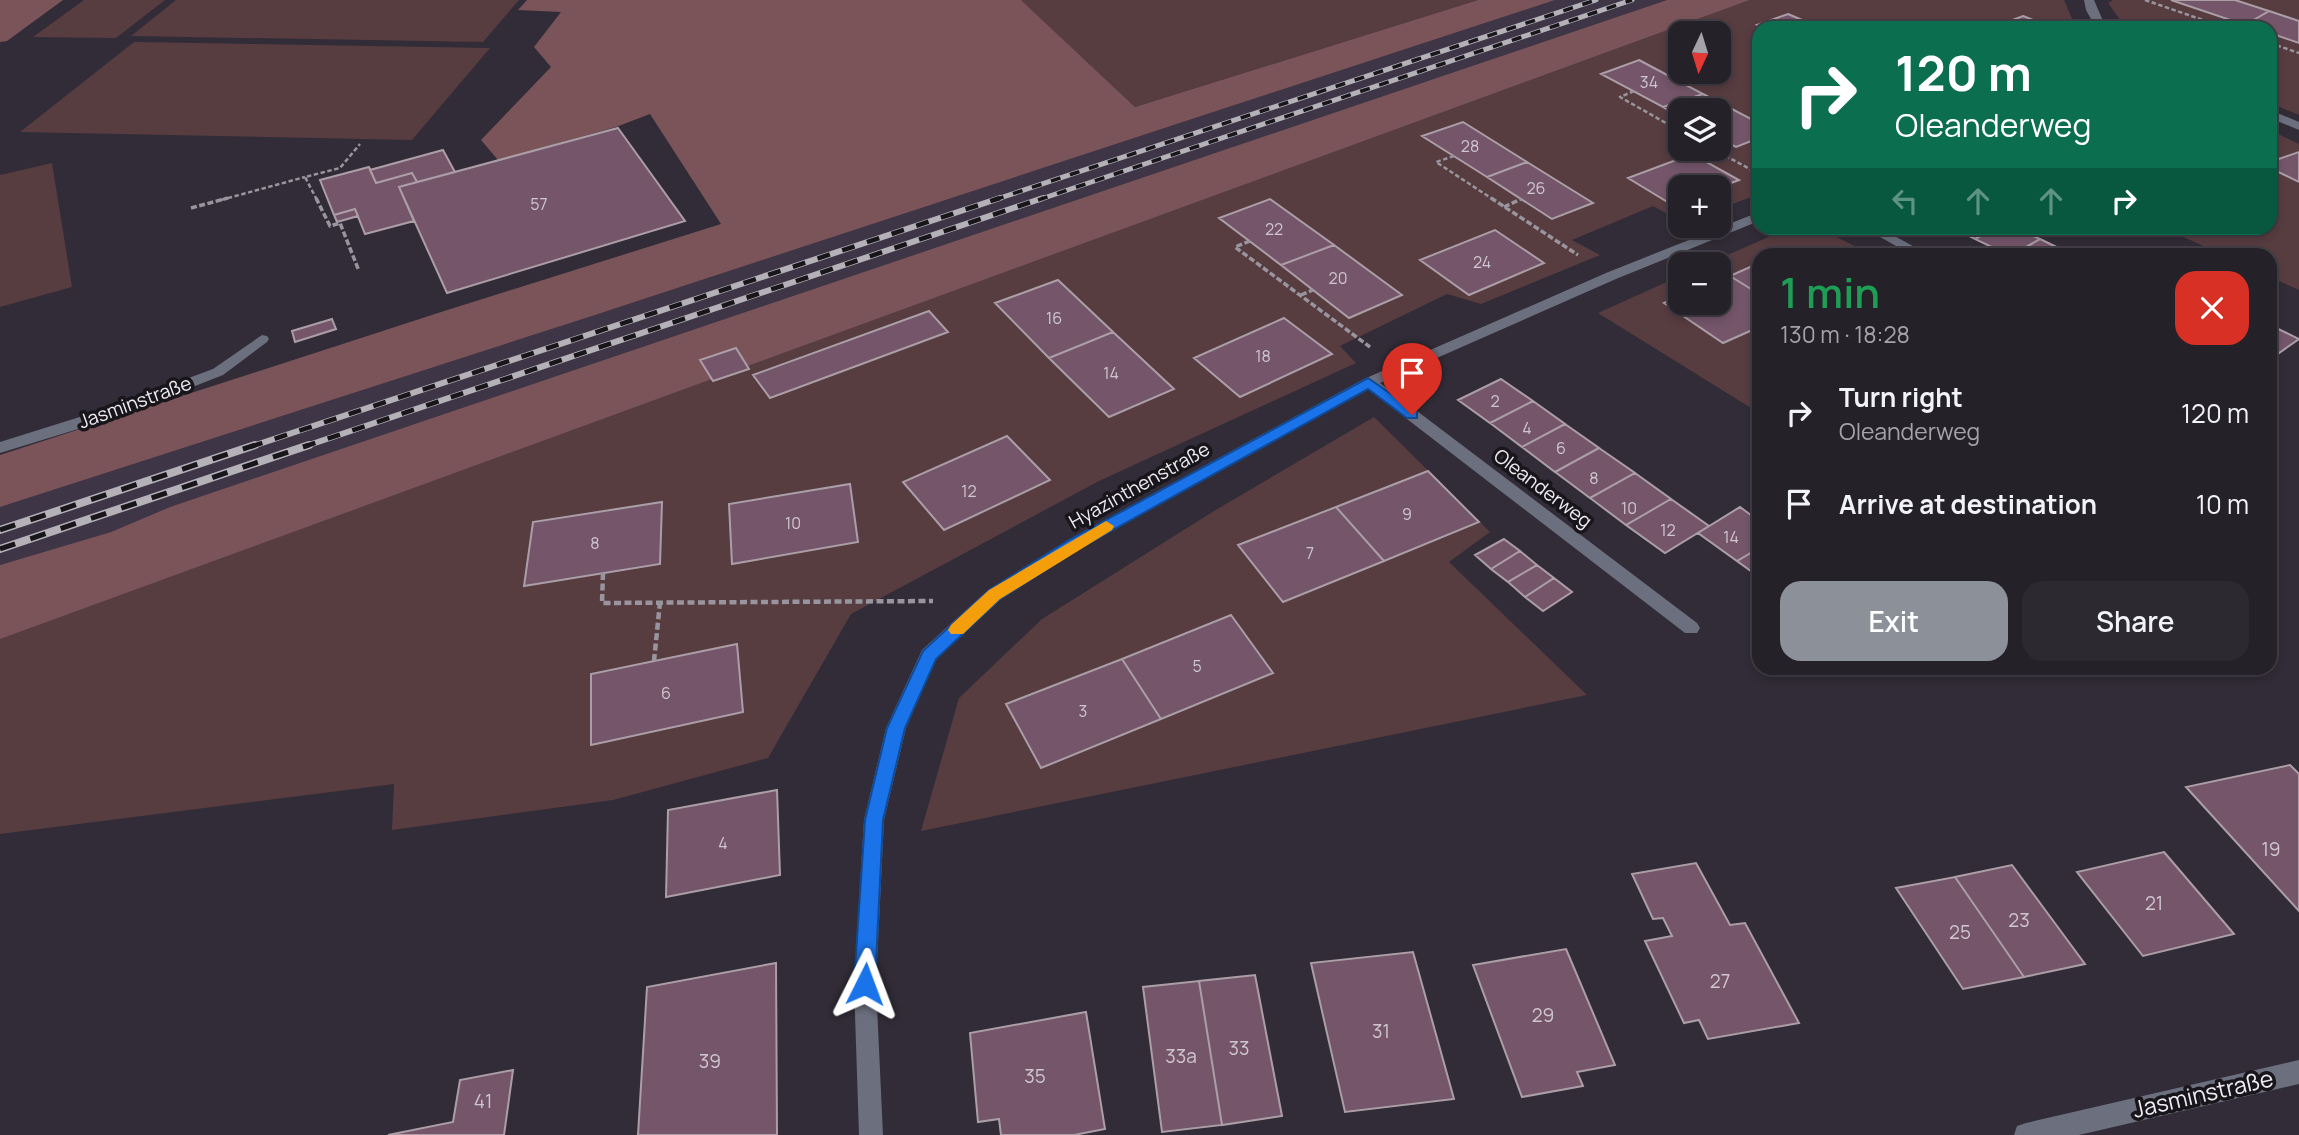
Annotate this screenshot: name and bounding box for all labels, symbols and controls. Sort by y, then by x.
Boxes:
north arrow [1668,21,1731,84]
map controls [1668,21,1731,315]
text: 120 m [1895,39,2032,106]
icon: right [1780,49,1871,140]
house number: 34 [1640,71,1658,93]
button: layers [1668,98,1731,161]
text: Oleanderweg [1895,103,2091,147]
house number: 28 [1461,135,1479,157]
button: + [1668,175,1731,238]
house number: 26 [1526,177,1546,199]
icon: left [1886,182,1924,220]
icon: ahead [1959,182,1997,220]
icon: ahead [2032,182,2070,220]
icon: right [2105,182,2143,220]
house number: 57 [530,193,548,215]
house number: 22 [1265,218,1283,240]
house number: 24 [1473,251,1491,273]
button: − [1668,252,1731,315]
text: 1 min [1780,263,1880,321]
house number: 20 [1329,267,1347,289]
button: close [2175,271,2249,345]
house number: 16 [1046,307,1062,329]
text: 130 m · 18:28 [1780,318,1910,350]
pin [1382,343,1442,415]
house number: 18 [1255,345,1271,367]
icon: arrive [1393,354,1431,392]
house number: 14 [1103,362,1119,384]
street label: Jasminstraße [75,370,195,434]
text: Turn right [1839,379,1963,415]
house number: 2 [1490,390,1500,412]
icon: right [1780,394,1818,432]
text: 120 m [2181,395,2249,431]
text: Oleanderweg [1839,415,1980,447]
house number: 4 [1522,417,1532,439]
street label: Hyazinthenstraße [1064,436,1214,534]
house number: 6 [1556,437,1566,459]
street label: Oleanderweg [1489,443,1597,533]
house number: 8 [1589,467,1599,489]
house number: 12 [961,480,977,502]
icon: arrive [1780,485,1818,523]
text: Arrive at destination [1839,486,2097,522]
text: 10 m [2196,486,2249,522]
house number: 10 [1621,497,1637,519]
house number: 9 [1402,503,1412,525]
house number: 10 [785,512,801,534]
house number: 12 [1660,519,1676,541]
house number: 14 [1723,526,1739,548]
house number: 8 [590,532,600,554]
house number: 7 [1306,542,1314,564]
button: Exit [1780,581,2008,661]
button: Share [2022,581,2249,661]
house number: 5 [1192,655,1202,677]
house number: 6 [661,682,671,704]
house number: 3 [1079,700,1087,722]
house number: 4 [718,832,728,854]
house number: 19 [2261,836,2281,862]
house number: 21 [2145,890,2163,916]
house number: 23 [2008,907,2030,933]
house number: 25 [1949,919,1971,945]
position arrow [828,947,902,1021]
house number: 27 [1710,968,1730,994]
house number: 29 [1532,1002,1554,1028]
house number: 31 [1372,1018,1390,1044]
house number: 33 [1228,1035,1250,1061]
house number: 33a [1165,1043,1197,1069]
house number: 39 [699,1048,721,1074]
street label: Jasminstraße [2129,1061,2276,1125]
house number: 35 [1024,1063,1046,1089]
house number: 41 [474,1088,492,1114]

